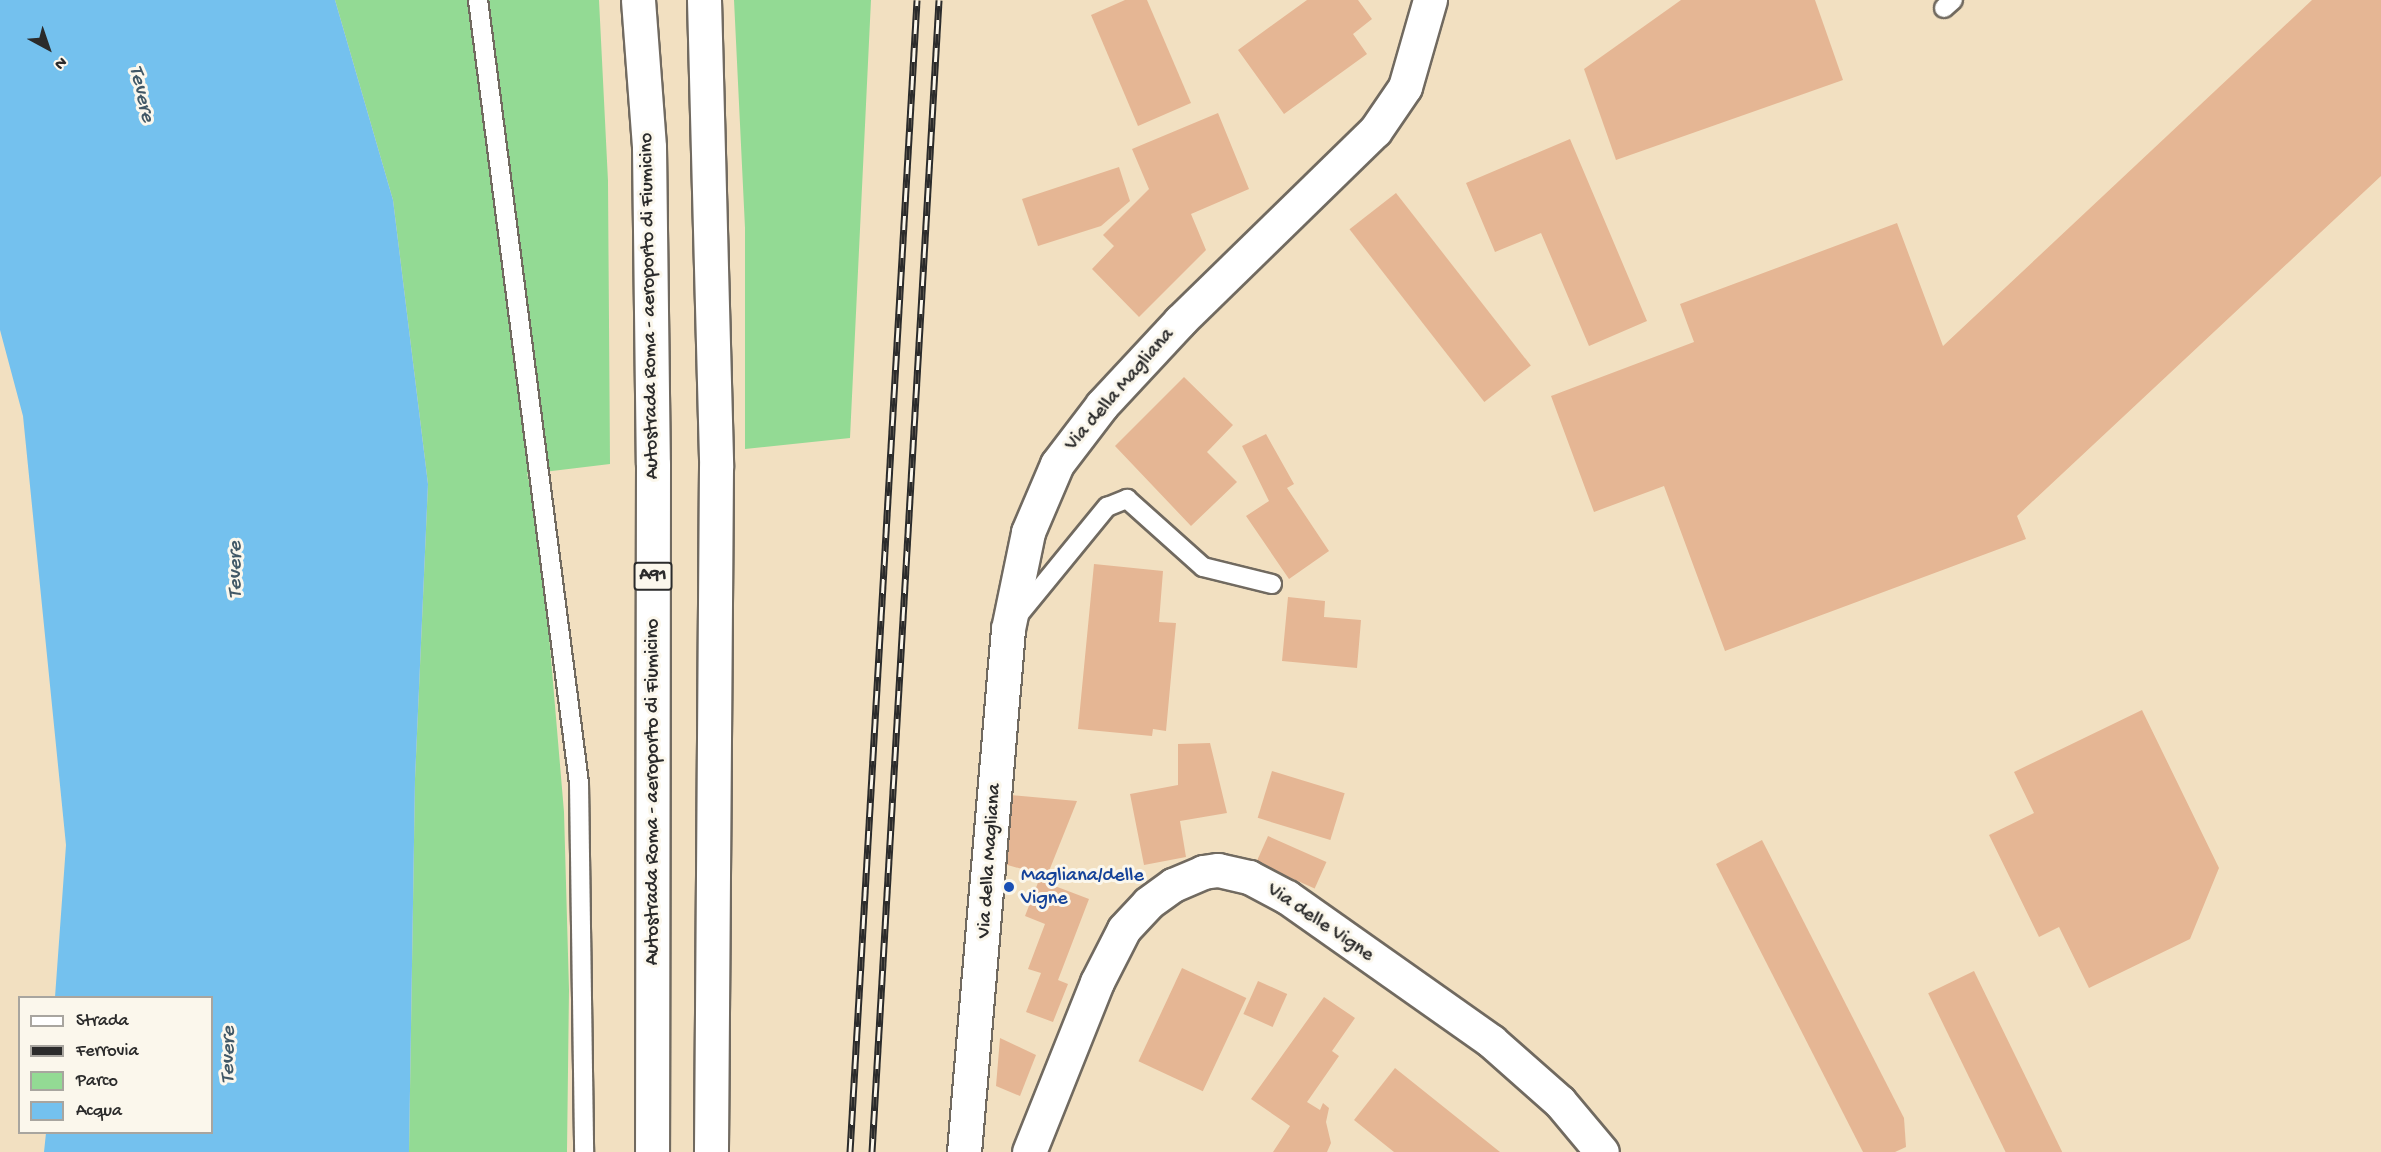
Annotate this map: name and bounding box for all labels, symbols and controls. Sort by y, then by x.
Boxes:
north arrow [18,18,78,78]
text: N [50,52,70,73]
water label: Tevere [121,63,159,125]
street label: Autostrada Roma - aeroporto di Fiumicino [635,132,665,480]
street label: Via della Magliana [1060,324,1180,456]
water label: Tevere [224,541,250,599]
road number: A91 [634,561,672,591]
street label: Autostrada Roma - aeroporto di Fiumicino [641,619,665,965]
street label: Via della Magliana [973,783,1007,939]
place label: Magliana/delle Vigne [1021,864,1144,911]
street label: Via delle Vigne [1262,878,1378,968]
marker: Magliana/delle Vigne [1002,880,1016,894]
legend [18,996,213,1134]
text: Strada [76,1011,129,1032]
water label: Tevere [217,1026,243,1084]
text: Ferrovia [76,1041,138,1062]
text: Parco [76,1071,118,1092]
text: Acqua [76,1101,122,1122]

